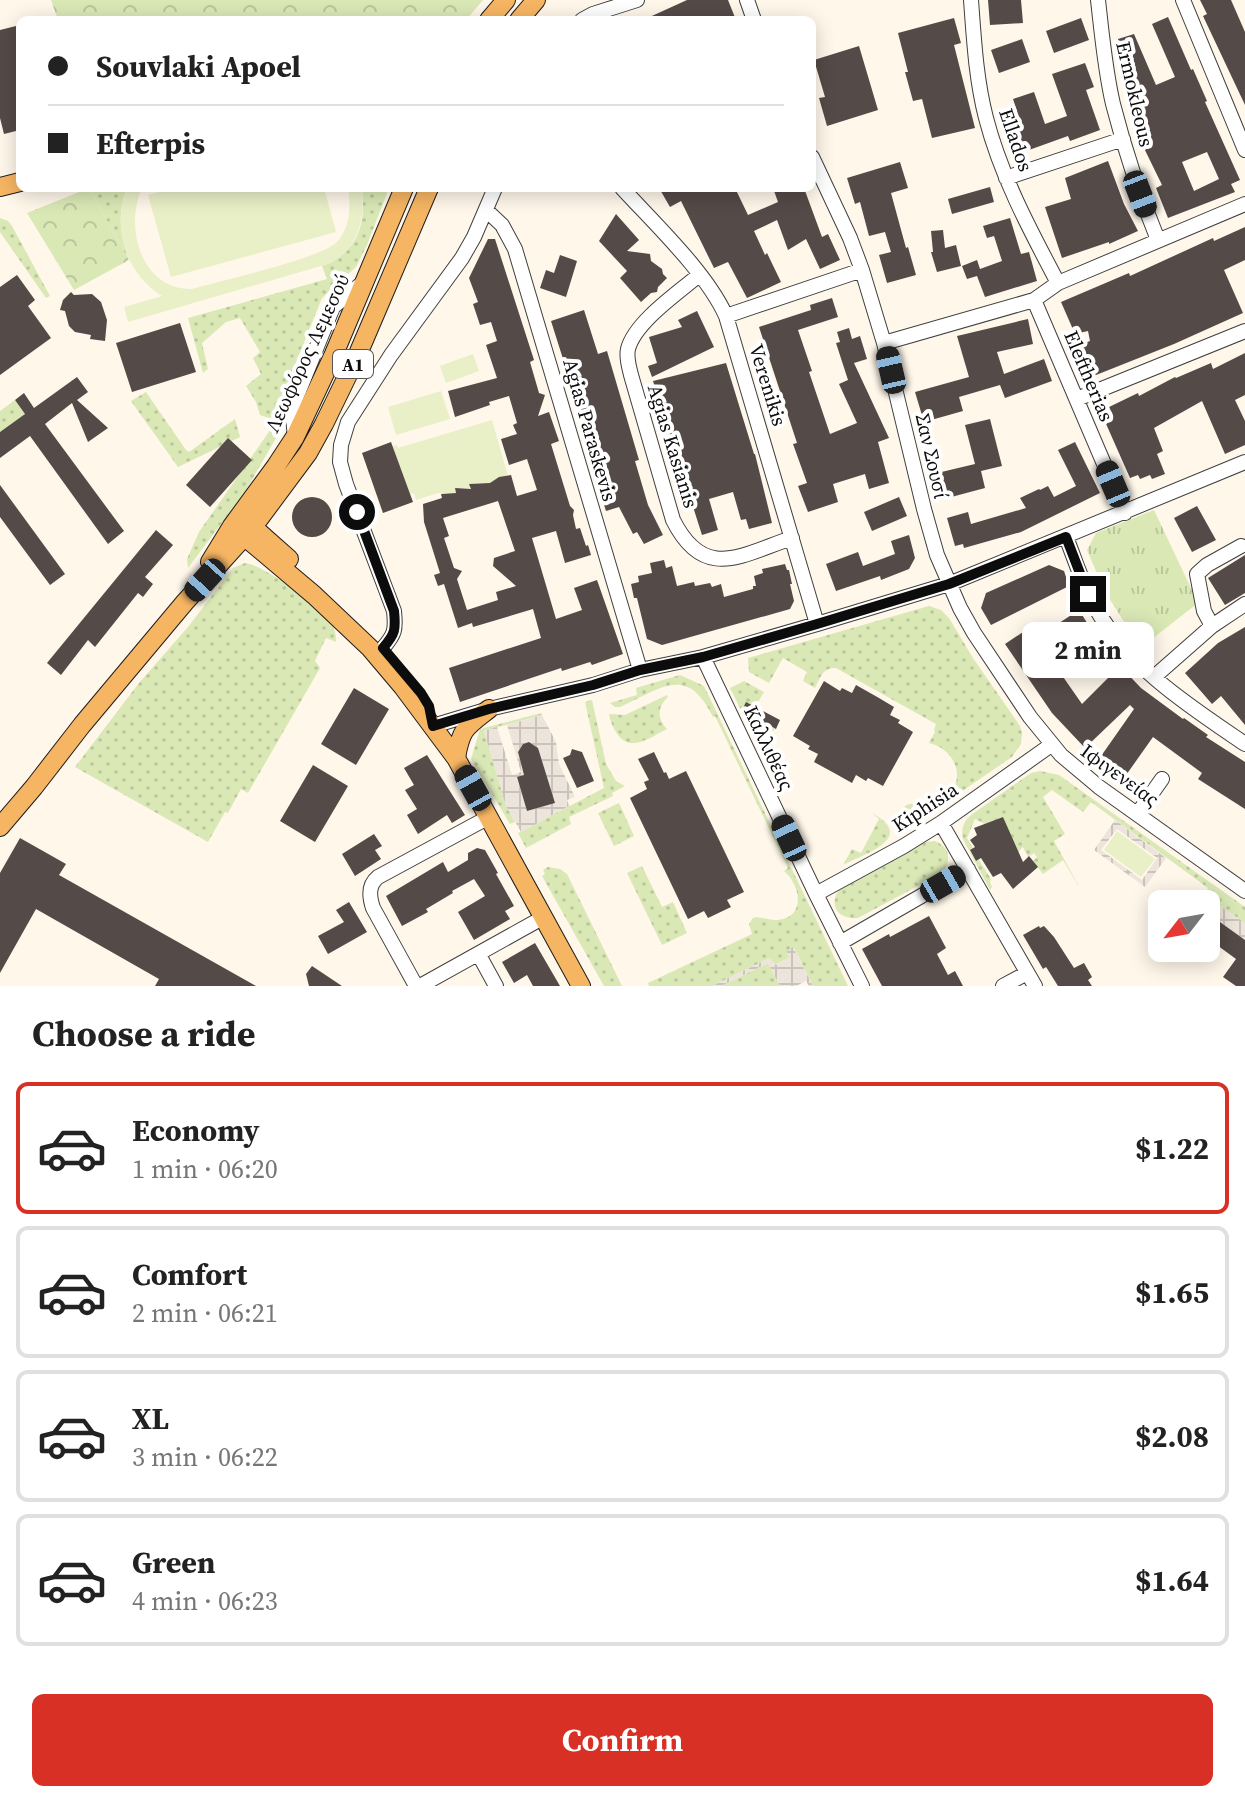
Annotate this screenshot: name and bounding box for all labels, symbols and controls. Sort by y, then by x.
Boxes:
street label: Ermokleous [1109,38,1161,150]
text: Souvlaki Apoel [96,46,301,87]
street label: Ellados [992,105,1040,175]
text: Efterpis [96,123,205,164]
car [1120,167,1160,221]
street label: Λεωφόρος Λεμεσού [258,269,356,437]
street label: Eleftherias [1057,326,1121,426]
street label: Verenikis [742,341,794,429]
car [874,344,908,396]
road number: A1 [333,350,373,378]
street label: Agias Paraskevis [556,355,624,505]
street label: Agias Kasianis [641,381,705,511]
street label: Σαν Σουσί [909,411,955,501]
car [1093,457,1133,511]
route start [339,494,375,530]
car [180,554,230,606]
route end [1070,576,1106,612]
callout: 2 min [1022,622,1154,678]
text: 2 min [1054,632,1122,668]
street label: Καλλιθέας [737,701,801,795]
street label: Ιφιγενείας [1075,737,1165,813]
car [451,761,495,815]
street label: Kiphisia [887,775,964,839]
car [768,811,810,865]
car [916,862,970,906]
north arrow [1148,890,1220,962]
map controls [1148,890,1220,962]
text: Choose a ride [32,1009,255,1058]
text: Economy [132,1110,260,1151]
icon: car [36,1112,108,1184]
text: $1.22 [1135,1128,1209,1169]
text: 1 min · 06:20 [132,1151,278,1187]
text: Comfort [132,1254,247,1295]
icon: car [36,1256,108,1328]
text: $1.65 [1135,1272,1209,1313]
text: 2 min · 06:21 [132,1295,278,1331]
text: XL [132,1398,169,1439]
icon: car [36,1400,108,1472]
text: $2.08 [1135,1416,1209,1457]
text: 3 min · 06:22 [132,1439,278,1475]
text: Green [132,1542,215,1583]
icon: car [36,1544,108,1616]
text: $1.64 [1135,1560,1209,1601]
text: 4 min · 06:23 [132,1583,278,1619]
button: Confirm [32,1694,1213,1786]

